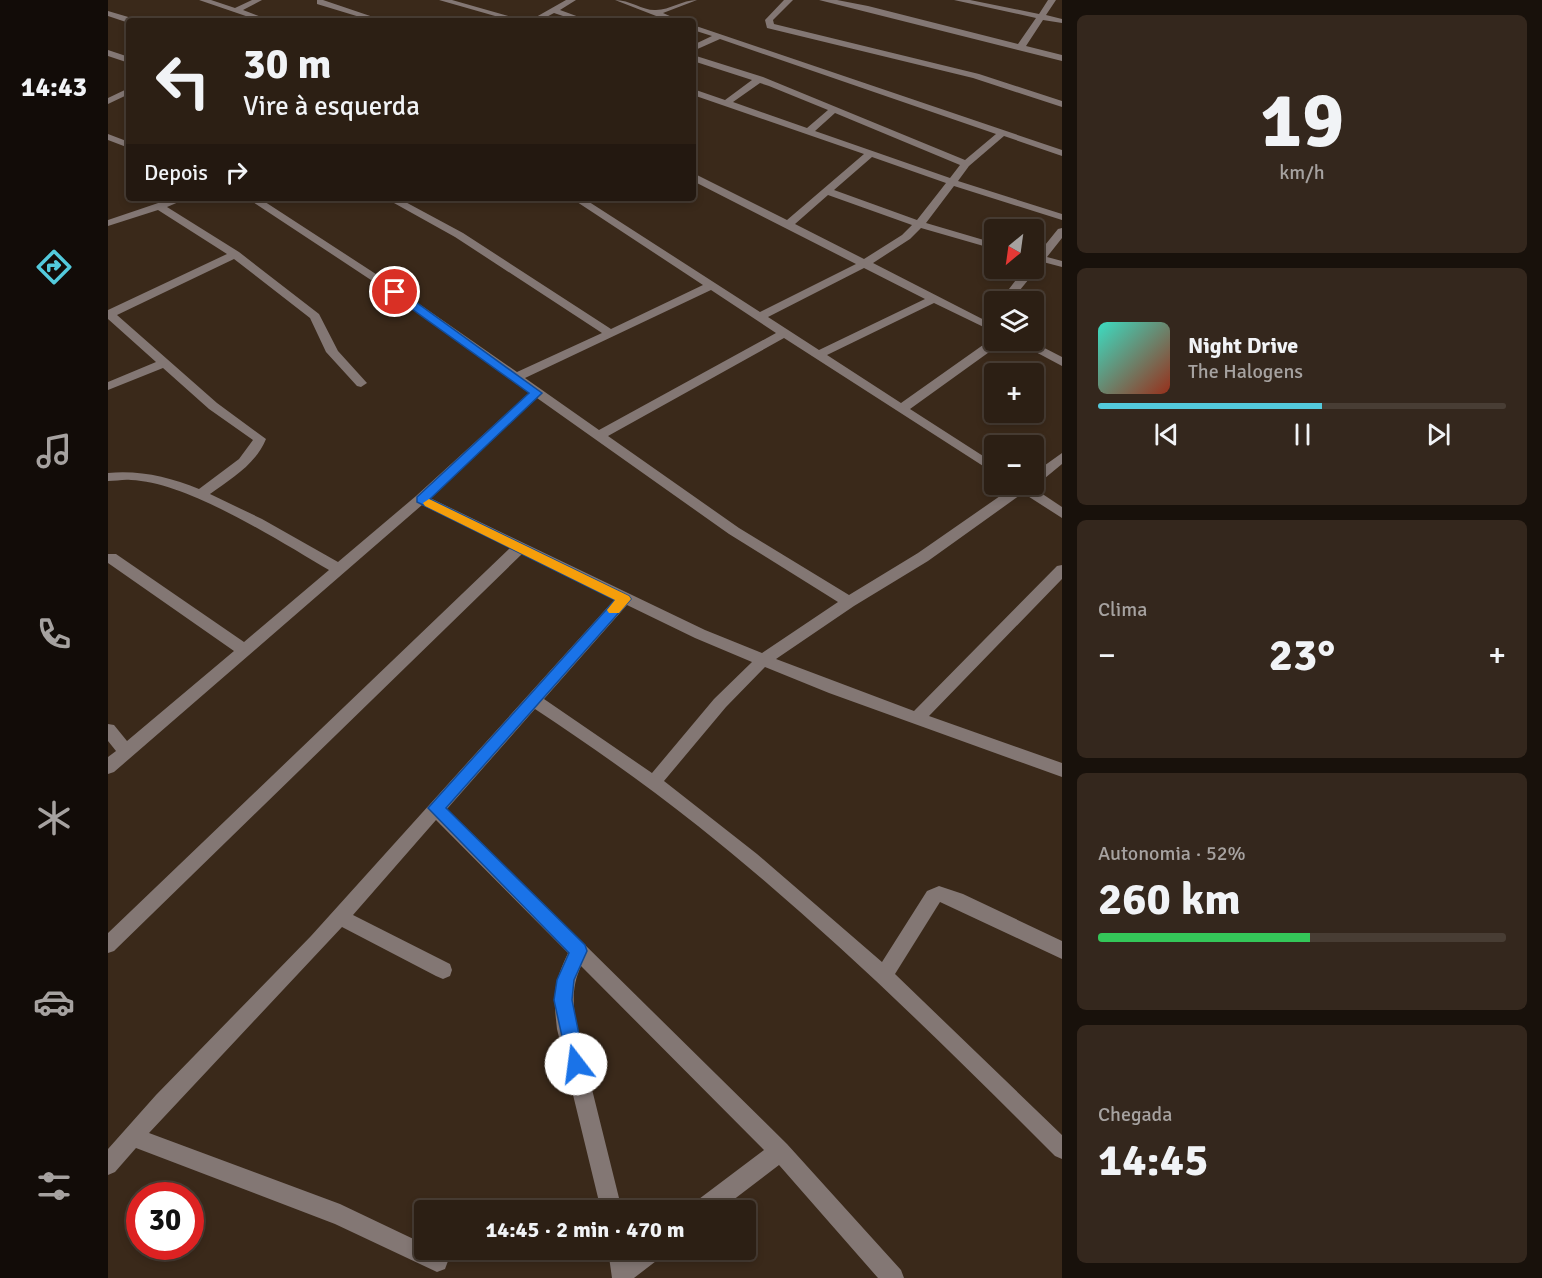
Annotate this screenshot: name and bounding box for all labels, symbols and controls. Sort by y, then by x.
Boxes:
text: 30 m [243,39,332,90]
icon: left [144,42,222,120]
text: 14:43 [21,71,87,104]
text: 19 [1260,73,1344,169]
text: Vire à esquerda [243,90,420,123]
icon: right [220,156,253,189]
text: Depois [144,159,208,186]
text: km/h [1279,160,1325,185]
north arrow [984,219,1044,279]
map controls [984,219,1044,495]
icon: directions [33,246,75,288]
pin [369,266,420,317]
icon: arrive [378,275,411,308]
button: layers [984,291,1044,351]
text: Night Drive [1188,332,1298,359]
text: The Halogens [1188,359,1303,384]
button: + [984,363,1044,423]
icon: previous [1150,418,1183,451]
icon: pause [1286,418,1319,451]
icon: next [1422,418,1455,451]
icon: music [33,430,75,472]
button: − [984,435,1044,495]
text: Clima [1098,597,1147,622]
icon: phone [33,613,75,655]
text: 23° [1269,628,1335,683]
text: − [1098,635,1116,676]
text: + [1488,635,1506,676]
icon: climate [33,797,75,839]
text: Autonomia · 52% [1098,841,1246,866]
text: 260 km [1098,872,1241,927]
icon: car [33,981,75,1023]
position arrow [544,1032,608,1096]
text: Chegada [1098,1102,1172,1127]
text: 14:45 [1098,1133,1208,1188]
icon: filters [33,1165,75,1207]
speed limit sign: 30 [126,1182,204,1260]
text: 14:45 · 2 min · 470 m [485,1216,685,1243]

